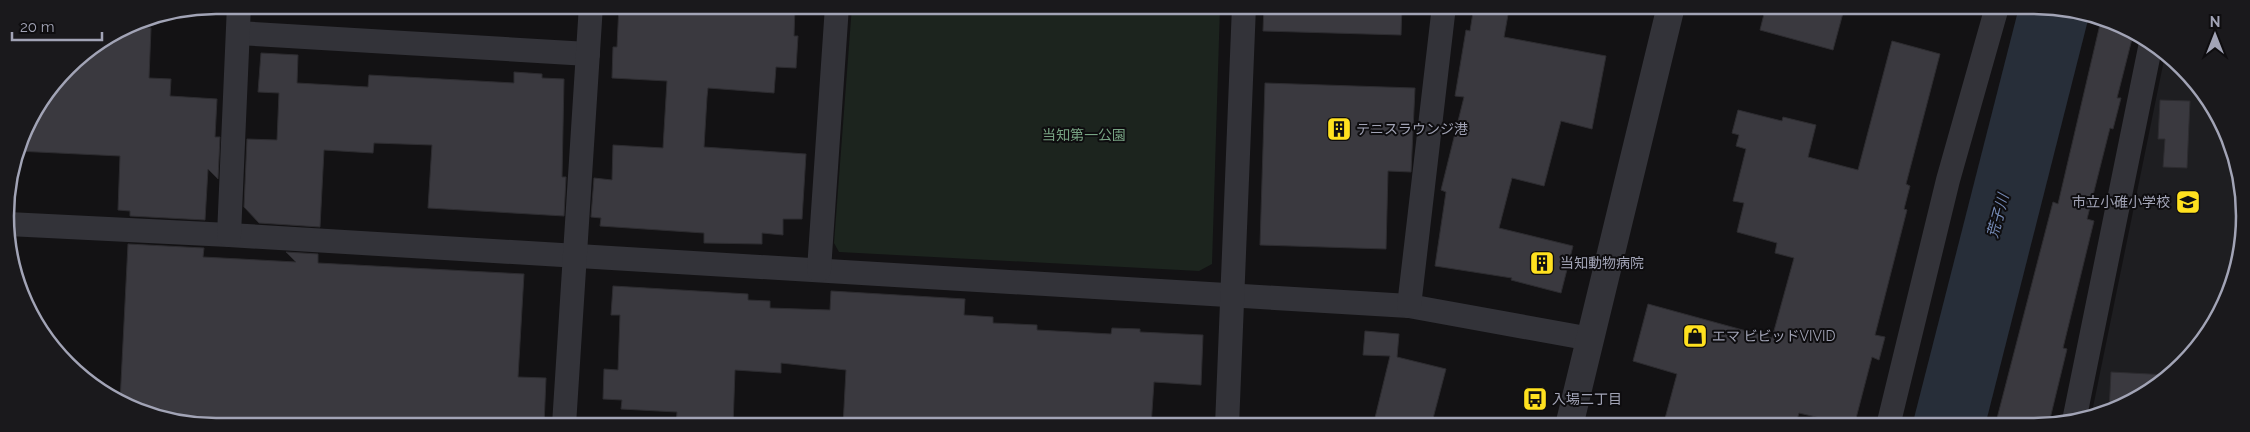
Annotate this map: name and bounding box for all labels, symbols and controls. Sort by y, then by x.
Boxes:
scale bar [12,10,102,42]
north arrow [2190,10,2240,60]
text: N [2210,14,2220,30]
text: 20 m [20,18,55,36]
building icon: テニスラウンジ港 [1326,116,1352,142]
place label: テニスラウンジ港 [1356,121,1468,137]
park label: 当知第一公園 [1042,127,1126,143]
school or university icon: 市立小碓小学校 [2175,189,2201,215]
water label: 荒子川 [1983,190,2013,240]
place label: 市立小碓小学校 [2072,194,2170,210]
building icon: 当知動物病院 [1529,250,1555,276]
place label: 当知動物病院 [1560,255,1644,271]
shop icon: エマ ビビッドVIVID [1682,323,1708,349]
place label: エマ ビビッドVIVID [1712,328,1836,344]
bus stop icon: 入場二丁目 [1522,386,1548,412]
place label: 入場二丁目 [1552,391,1622,407]

